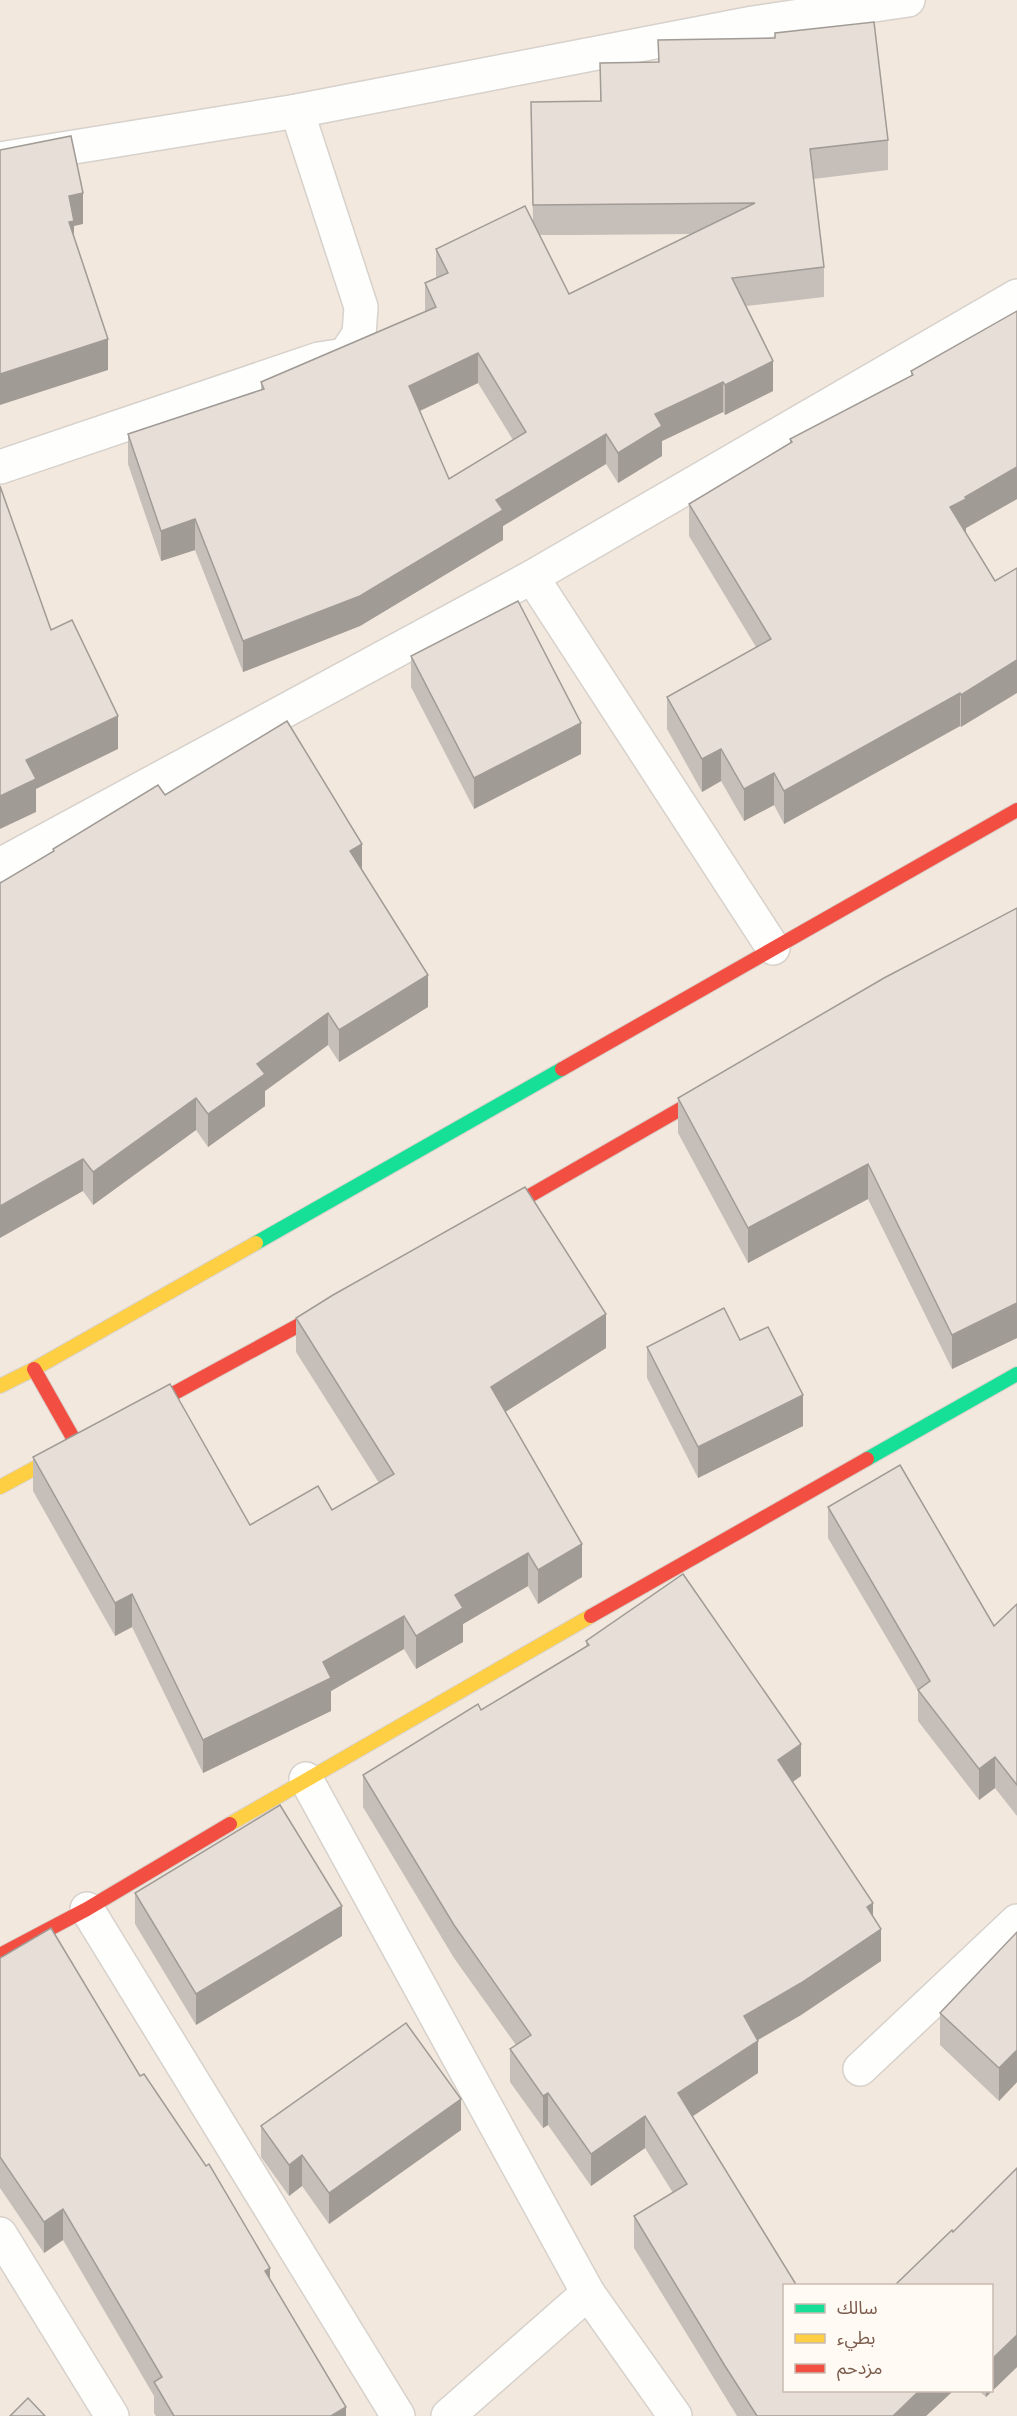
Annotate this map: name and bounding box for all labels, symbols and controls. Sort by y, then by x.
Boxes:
legend [783,2284,993,2392]
text: سالك [837,2297,878,2317]
text: بطيء [837,2327,875,2351]
text: مزدحم [837,2357,882,2381]

